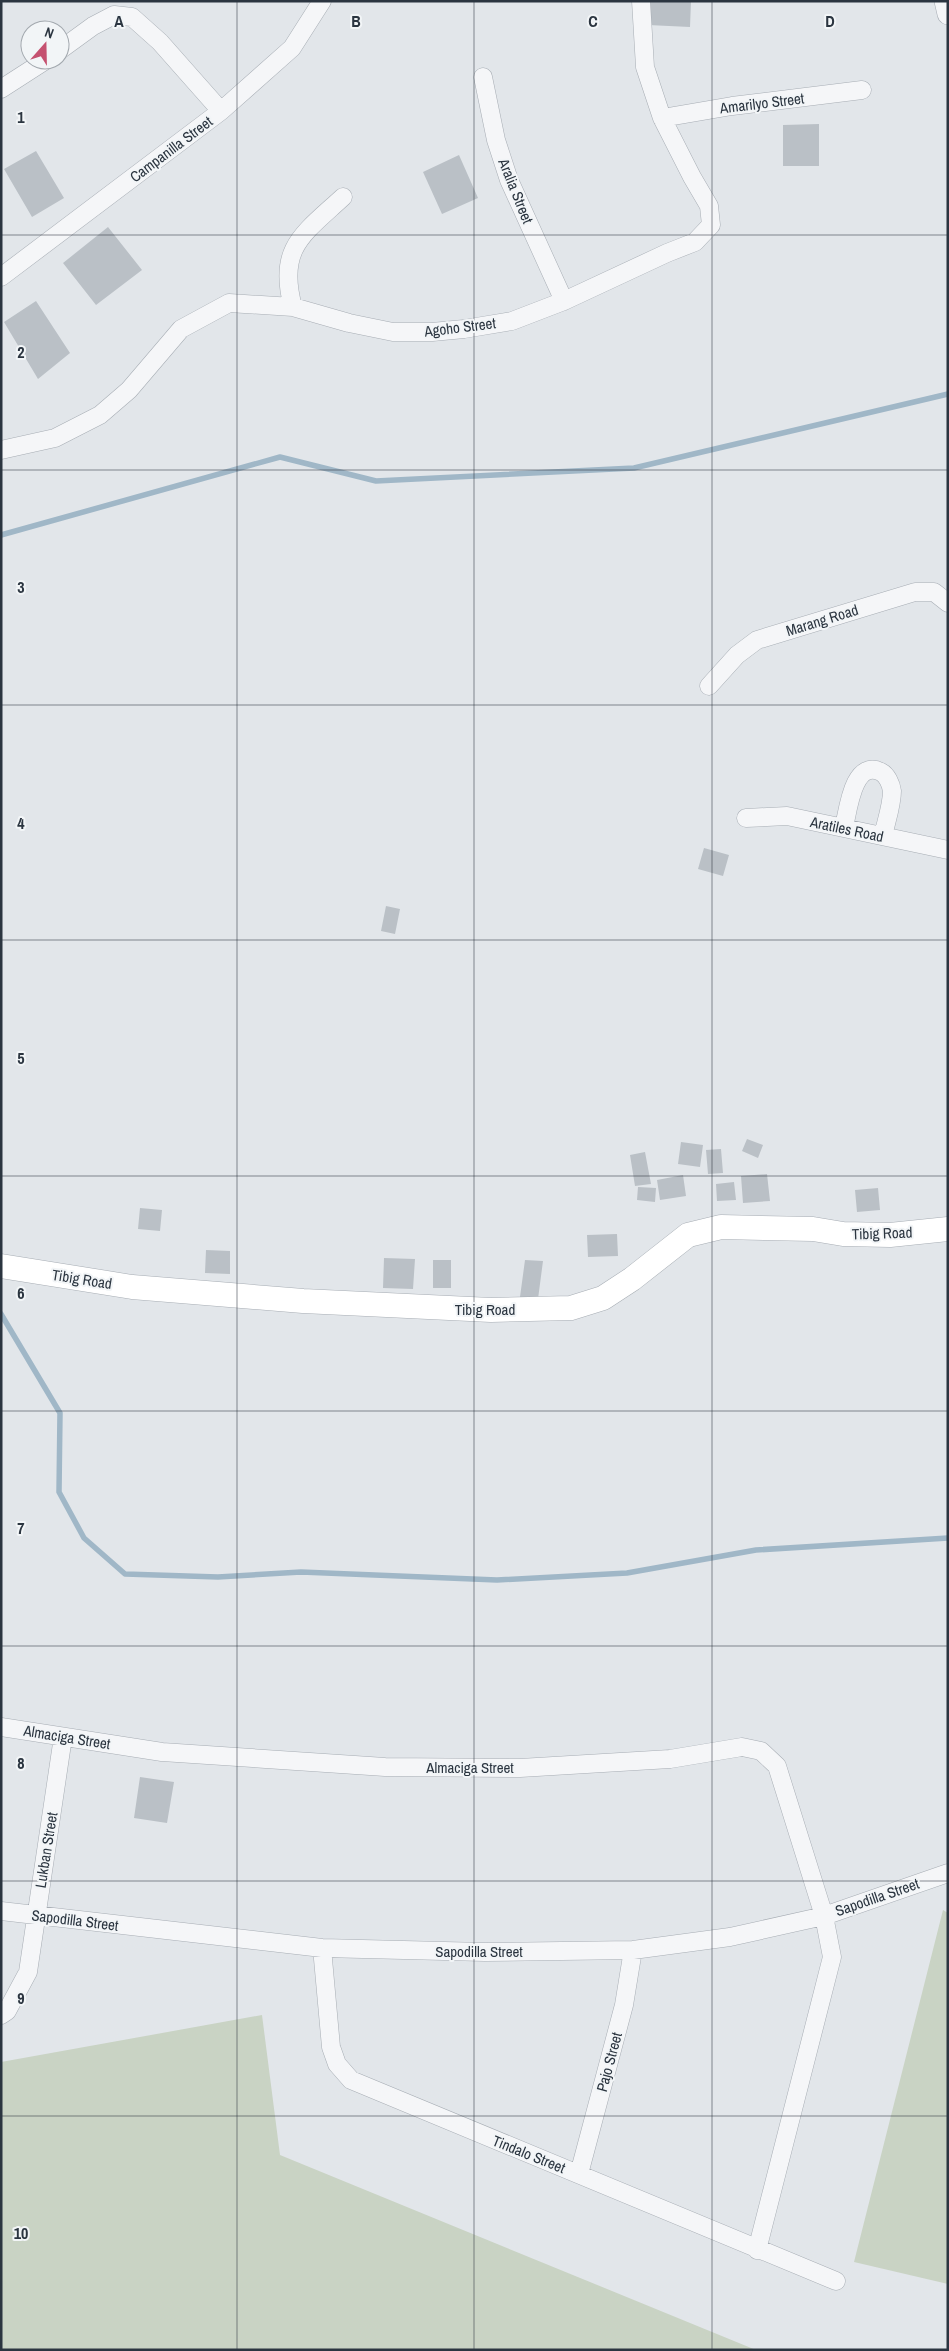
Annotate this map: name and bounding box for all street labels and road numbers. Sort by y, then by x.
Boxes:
street label: Amarilyo Street [718,87,806,119]
street label: Campanilla Street [125,111,217,187]
street label: Aralia Street [493,154,539,227]
street label: Agoho Street [422,312,497,342]
street label: Marang Road [783,599,861,641]
street label: Aratiles Road [807,811,886,847]
street label: Tibig Road [851,1221,913,1245]
street label: Tibig Road [50,1264,114,1294]
street label: Tibig Road [455,1299,515,1320]
street label: Almaciga Street [21,1720,112,1754]
street label: Almaciga Street [425,1757,514,1778]
street label: Lukban Street [30,1810,62,1889]
street label: Sapodilla Street [832,1873,922,1921]
street label: Sapodilla Street [30,1904,120,1936]
street label: Sapodilla Street [435,1941,523,1962]
street label: Pajo Street [591,2029,627,2094]
street label: Tindalo Street [489,2130,569,2178]

